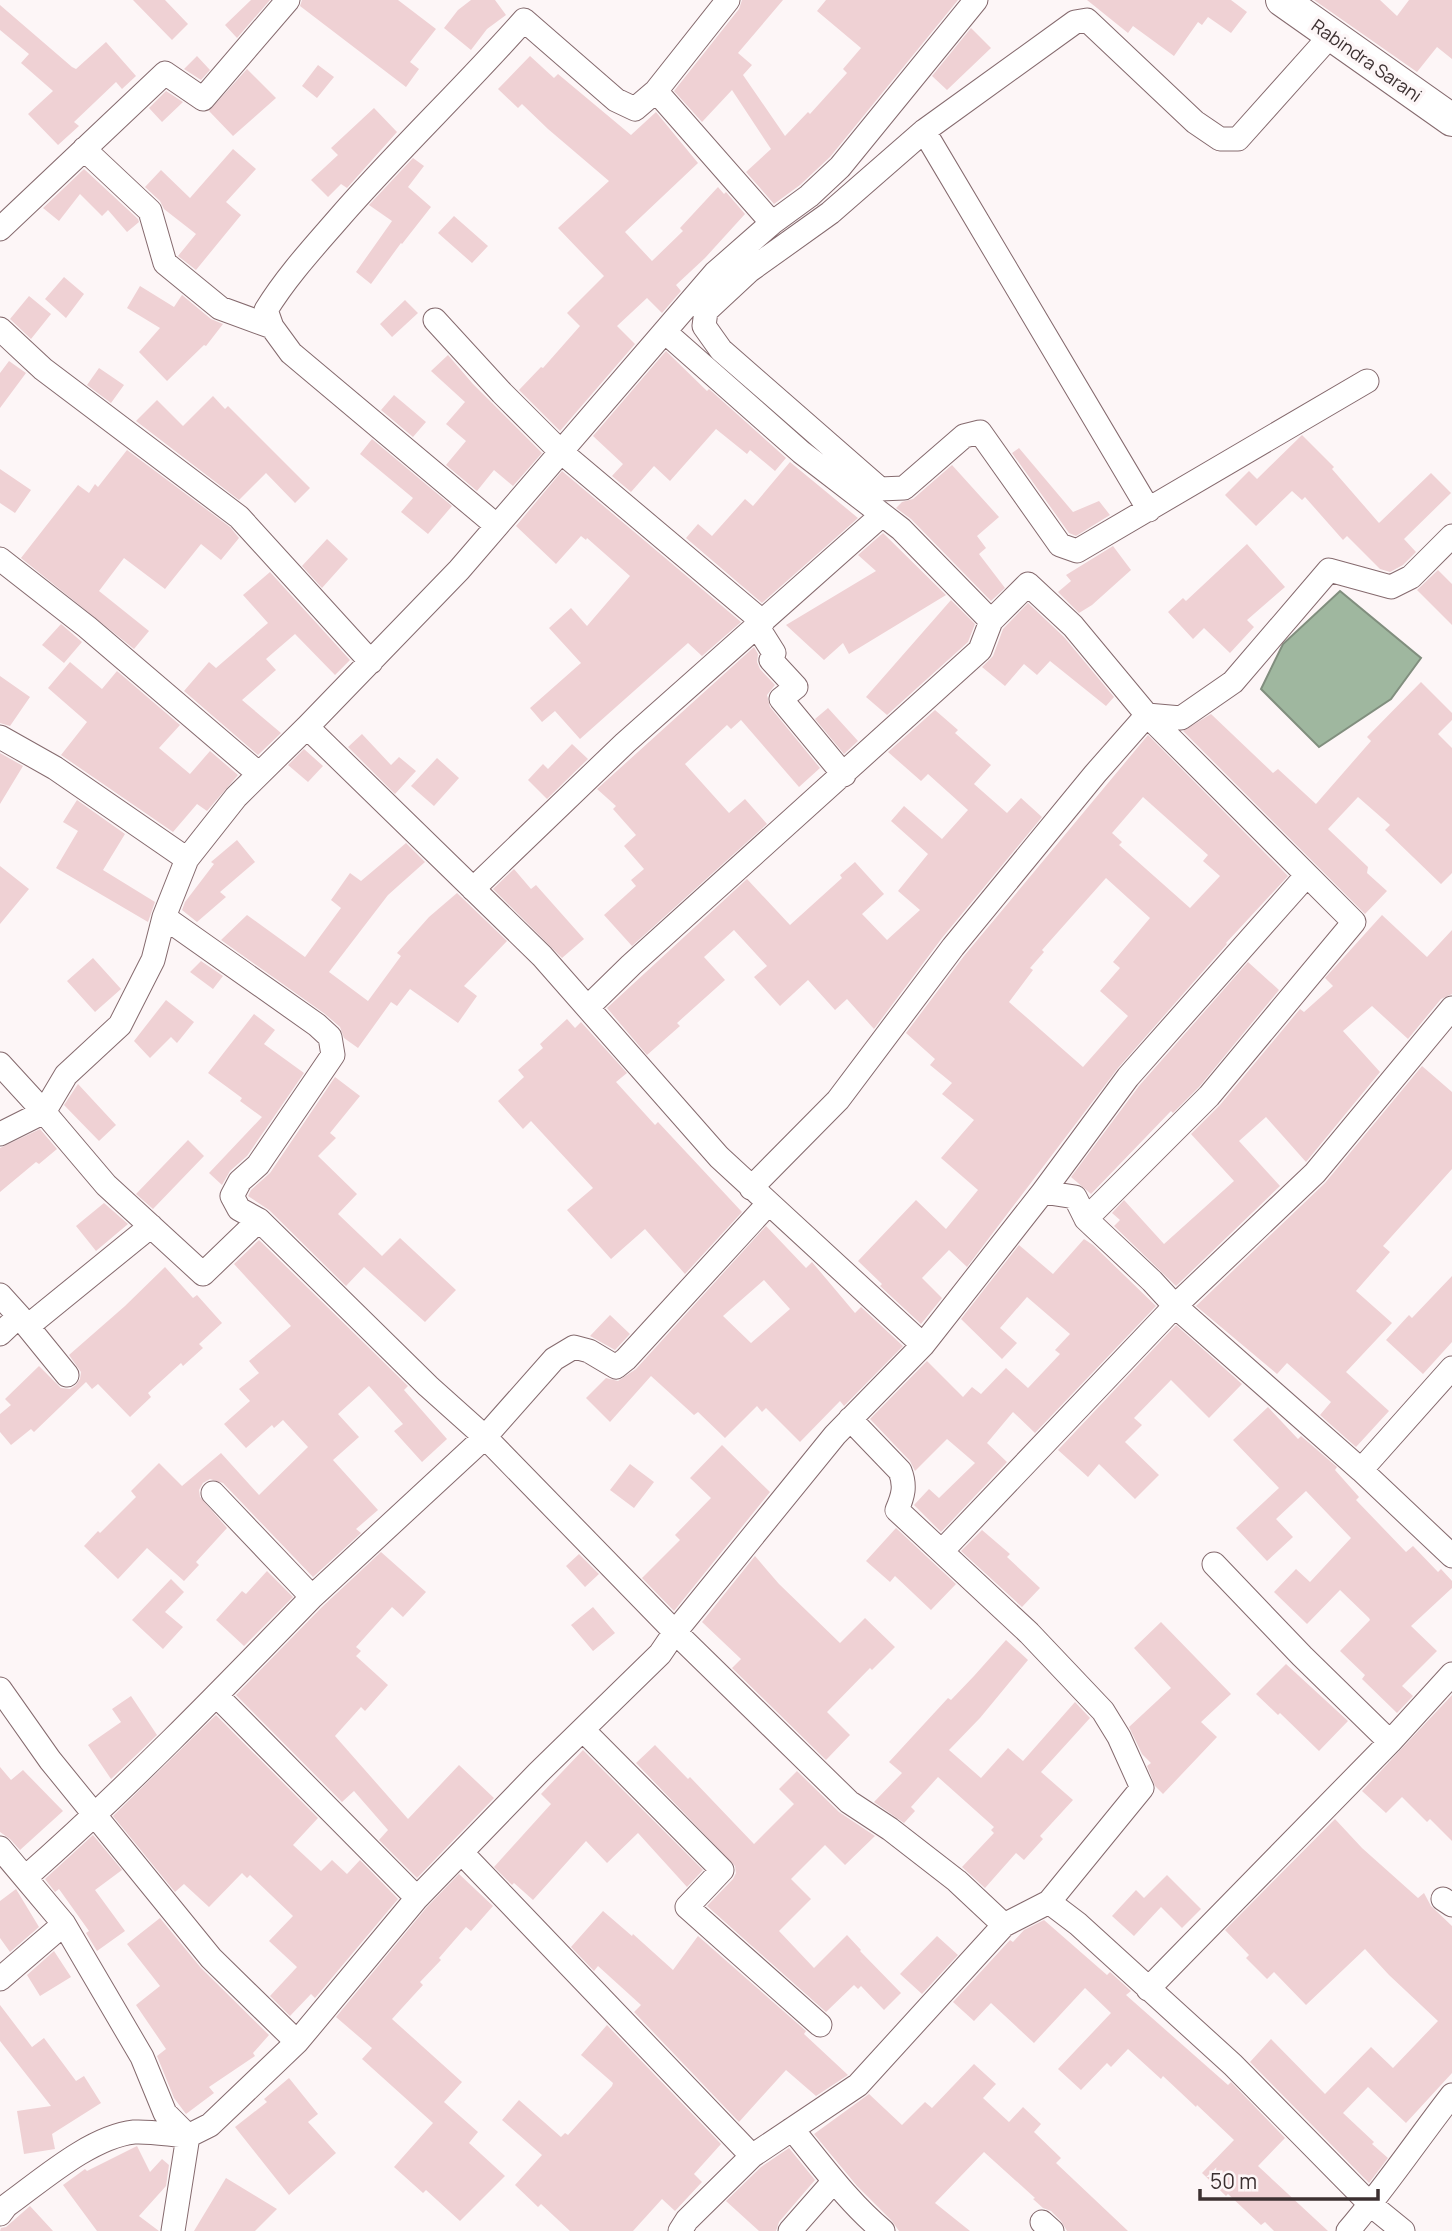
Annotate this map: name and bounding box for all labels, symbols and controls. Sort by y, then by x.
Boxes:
street label: Rabindra Sarani [1307,13,1427,107]
scale bar [1200,2158,1378,2202]
text: 50 m [1210,2167,1257,2195]

